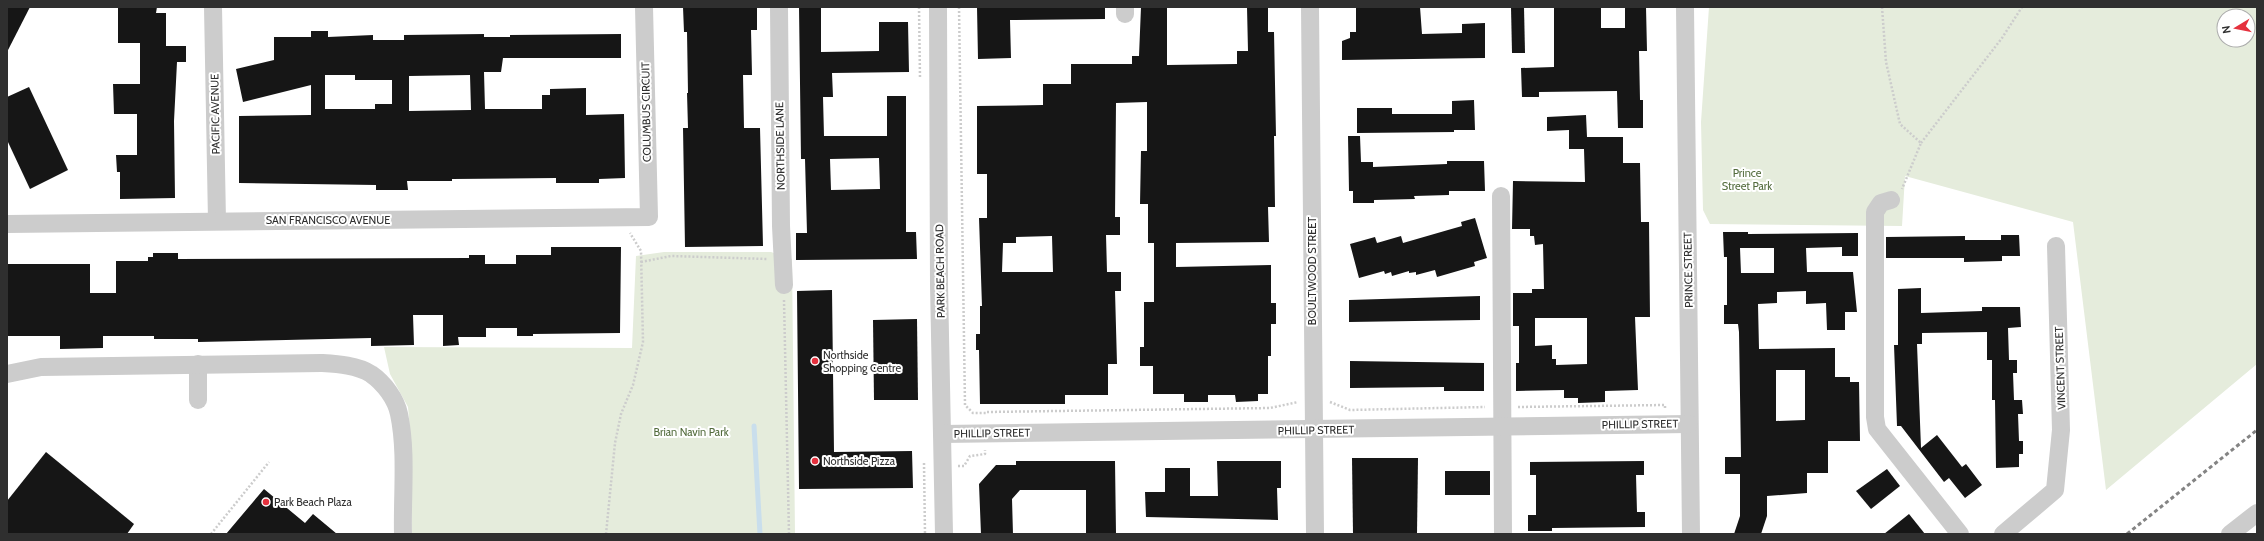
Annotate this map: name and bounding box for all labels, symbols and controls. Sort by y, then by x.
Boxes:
north arrow [2216,8,2256,48]
text: N [2219,25,2234,35]
street label: COLUMBUS CIRCUIT [638,62,654,162]
street label: PACIFIC AVENUE [207,74,223,154]
street label: NORTHSIDE LANE [772,102,788,190]
park label: Prince Street Park [1722,166,1772,193]
street label: SAN FRANCISCO AVENUE [266,213,390,227]
street label: BOULTWOOD STREET [1305,217,1319,325]
street label: PARK BEACH ROAD [932,224,948,318]
street label: PRINCE STREET [1680,232,1696,308]
street label: VINCENT STREET [2052,326,2068,410]
place label: Northside Shopping Centre [823,348,901,375]
marker: Northside Shopping Centre [810,356,820,366]
street label: PHILLIP STREET [1602,416,1678,432]
street label: PHILLIP STREET [1278,422,1354,438]
park label: Brian Navin Park [653,425,729,439]
street label: PHILLIP STREET [954,425,1030,441]
place label: Northside Pizza [823,454,896,468]
marker: Northside Pizza [810,456,820,466]
place label: Park Beach Plaza [274,495,353,509]
marker: Park Beach Plaza [261,497,271,507]

